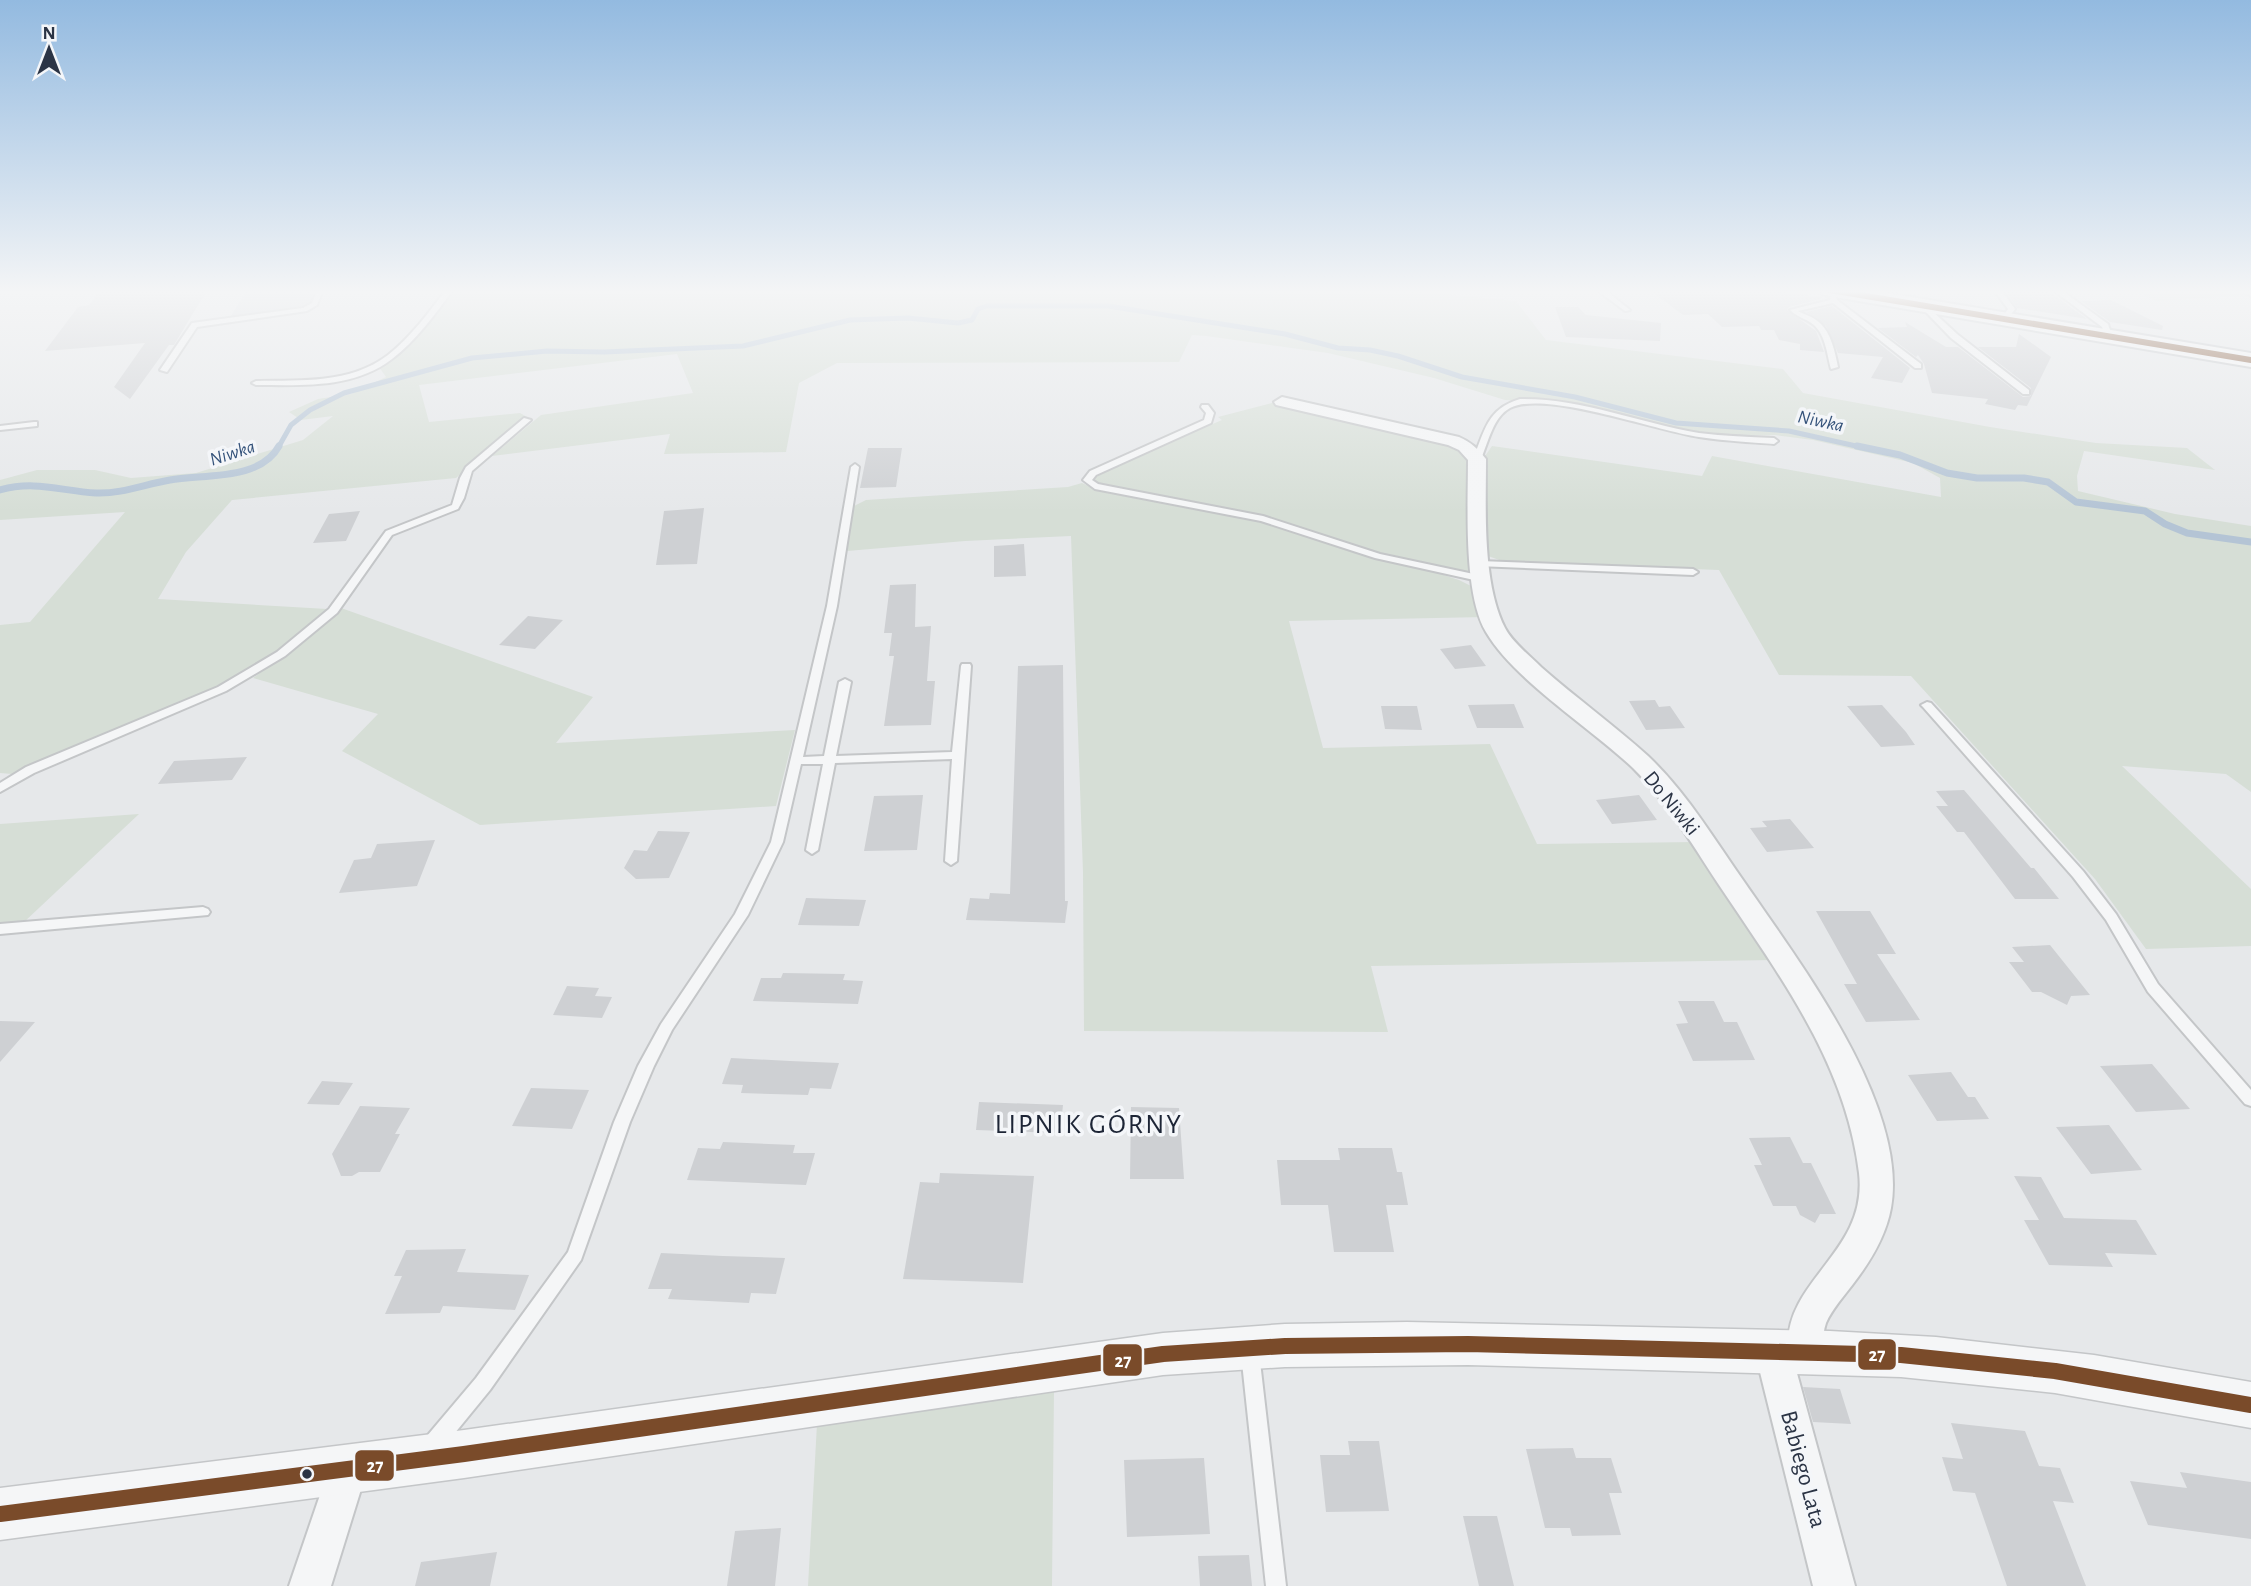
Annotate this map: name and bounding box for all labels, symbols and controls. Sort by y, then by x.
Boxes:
north arrow [14,14,84,84]
text: N [42,24,56,43]
water label: Niwka [1796,407,1845,436]
water label: Niwka [207,437,257,470]
street label: Do Niwki [1640,767,1704,839]
district label: LIPNIK GÓRNY [995,1108,1183,1139]
line badge: 27 [1857,1338,1897,1371]
line badge: 27 [1102,1343,1143,1377]
text: 27 [1868,1346,1886,1365]
text: 27 [1114,1352,1132,1371]
street label: Babiego Lata [1776,1408,1830,1530]
line badge: 27 [354,1449,395,1482]
text: 27 [366,1457,384,1476]
unlabelled marker [300,1467,314,1481]

